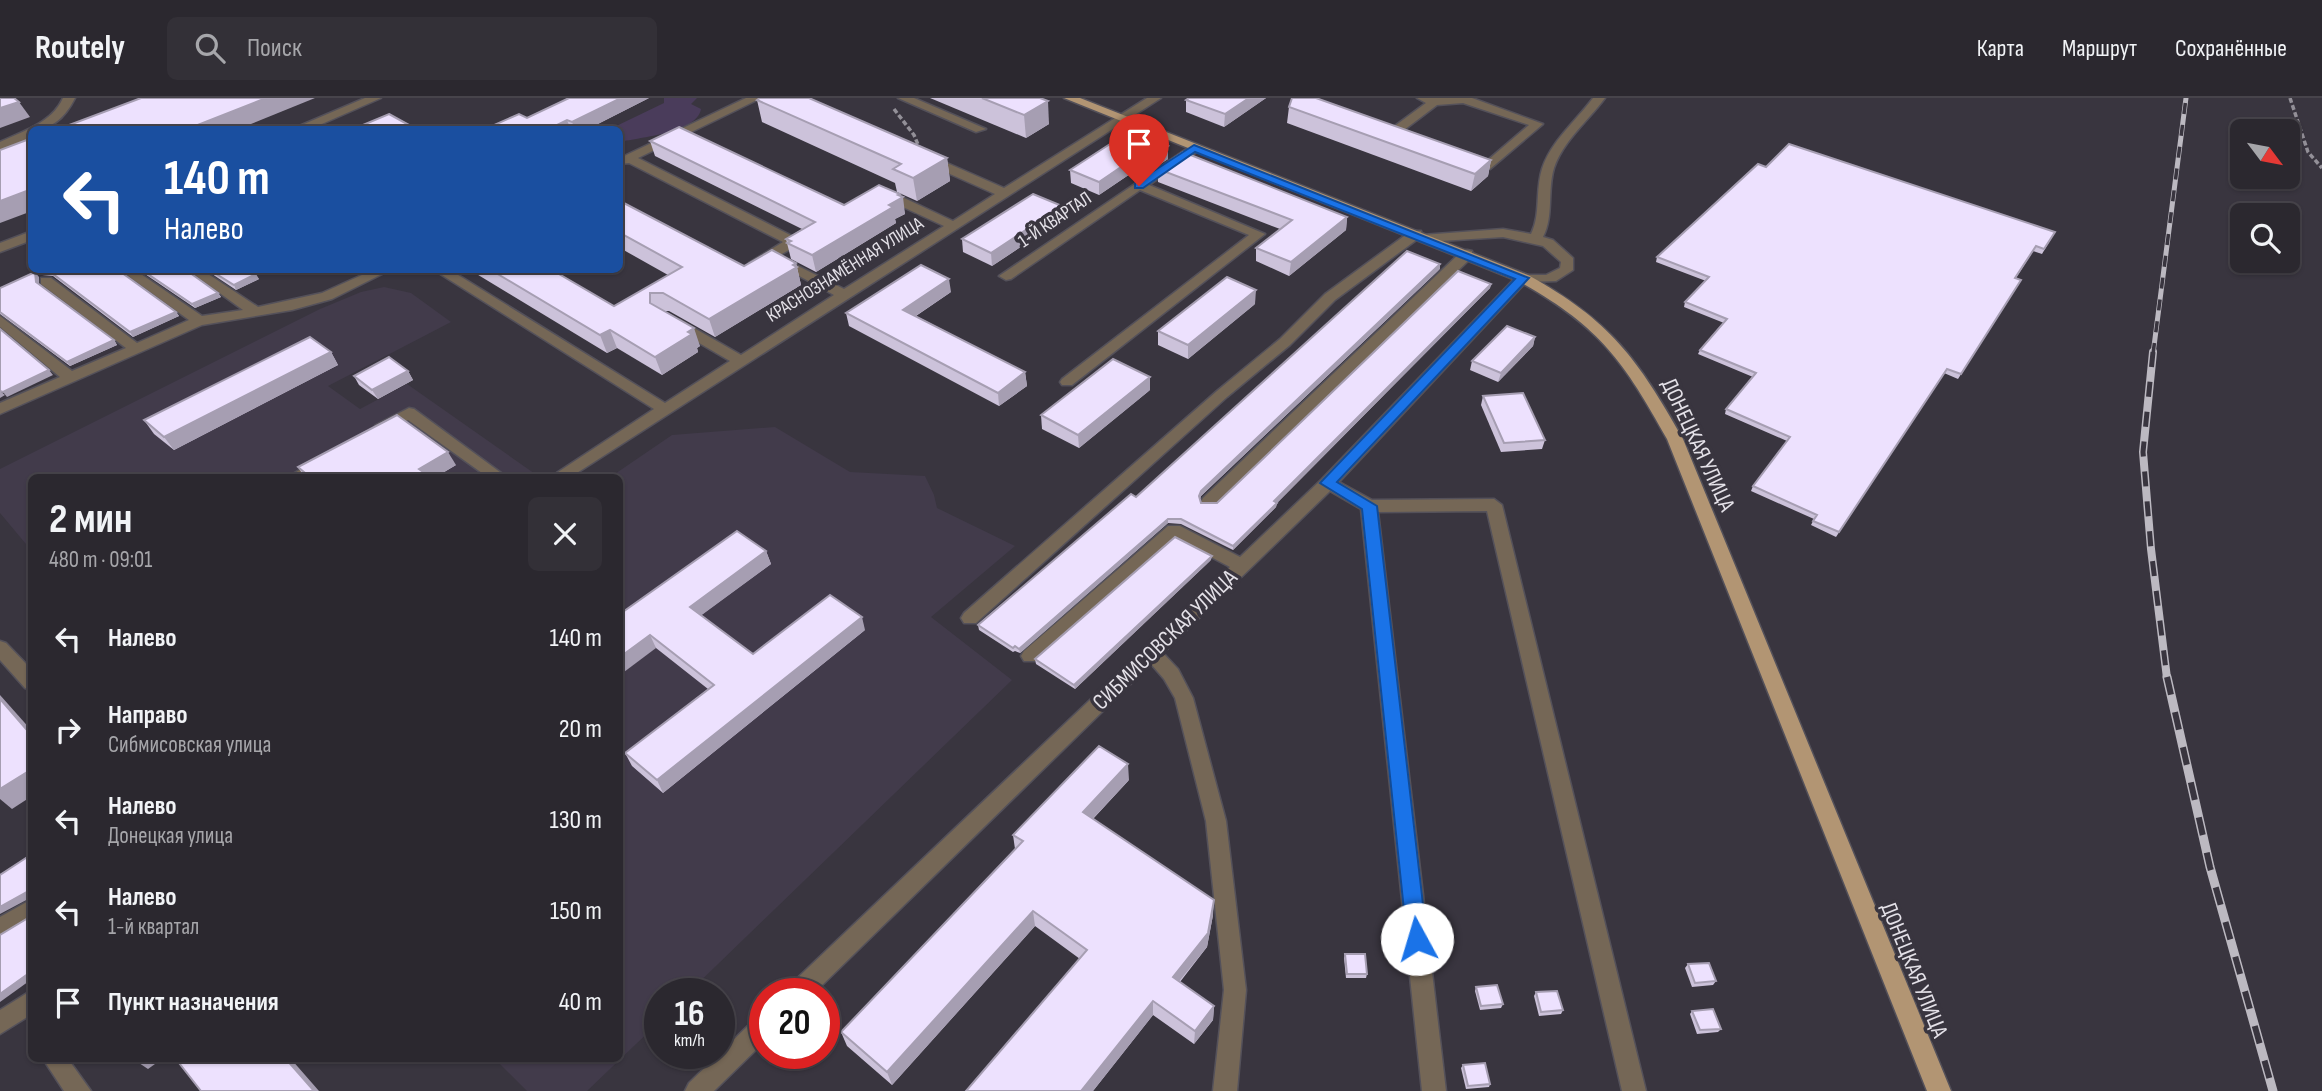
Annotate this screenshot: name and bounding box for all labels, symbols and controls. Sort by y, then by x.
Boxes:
search box [167,17,657,80]
text: Routely [35,28,125,68]
icon: search [191,29,229,67]
text: Поиск [247,33,302,64]
text: Карта [1977,34,2024,63]
text: Маршрут [2062,34,2137,63]
text: Сохранённые [2175,34,2287,63]
pin [1109,114,1169,186]
north arrow [2230,119,2300,189]
map controls [2230,119,2300,273]
icon: arrive [1120,125,1158,163]
text: 140 m [164,150,270,209]
icon: left [49,154,140,245]
street label: 1-Й КВАРТАЛ [1014,187,1096,253]
button: search [2230,203,2300,273]
text: Налево [164,210,244,249]
street label: КРАСНОЗНАМЁННАЯ УЛИЦА [762,212,929,328]
street label: ДОНЕЦКАЯ УЛИЦА [1655,374,1741,516]
text: 2 мин [49,494,132,545]
button: close [528,497,602,571]
text: 480 m · 09:01 [49,546,152,574]
street label: СИБМИСОВСКАЯ УЛИЦА [1087,564,1243,716]
icon: left [49,620,87,658]
text: Налево [108,623,177,654]
text: 140 m [550,623,602,654]
text: Направо [108,700,187,731]
icon: right [49,711,87,749]
text: 20 m [559,714,602,745]
text: Сибмисовская улица [108,731,271,759]
text: Налево [108,791,177,822]
icon: left [49,802,87,840]
text: 130 m [550,805,602,836]
text: Донецкая улица [108,822,233,850]
text: Налево [108,882,177,913]
icon: left [49,893,87,931]
text: 150 m [550,896,602,927]
street label: ДОНЕЦКАЯ УЛИЦА [1874,898,1954,1042]
position arrow [1380,902,1454,976]
text: 1-й квартал [108,913,199,941]
speed limit sign: 20 [749,978,840,1069]
icon: arrive [49,984,87,1022]
text: Пункт назначения [108,987,279,1018]
text: 40 m [559,987,602,1018]
text: 16 [674,993,705,1036]
text: km/h [674,1030,705,1051]

